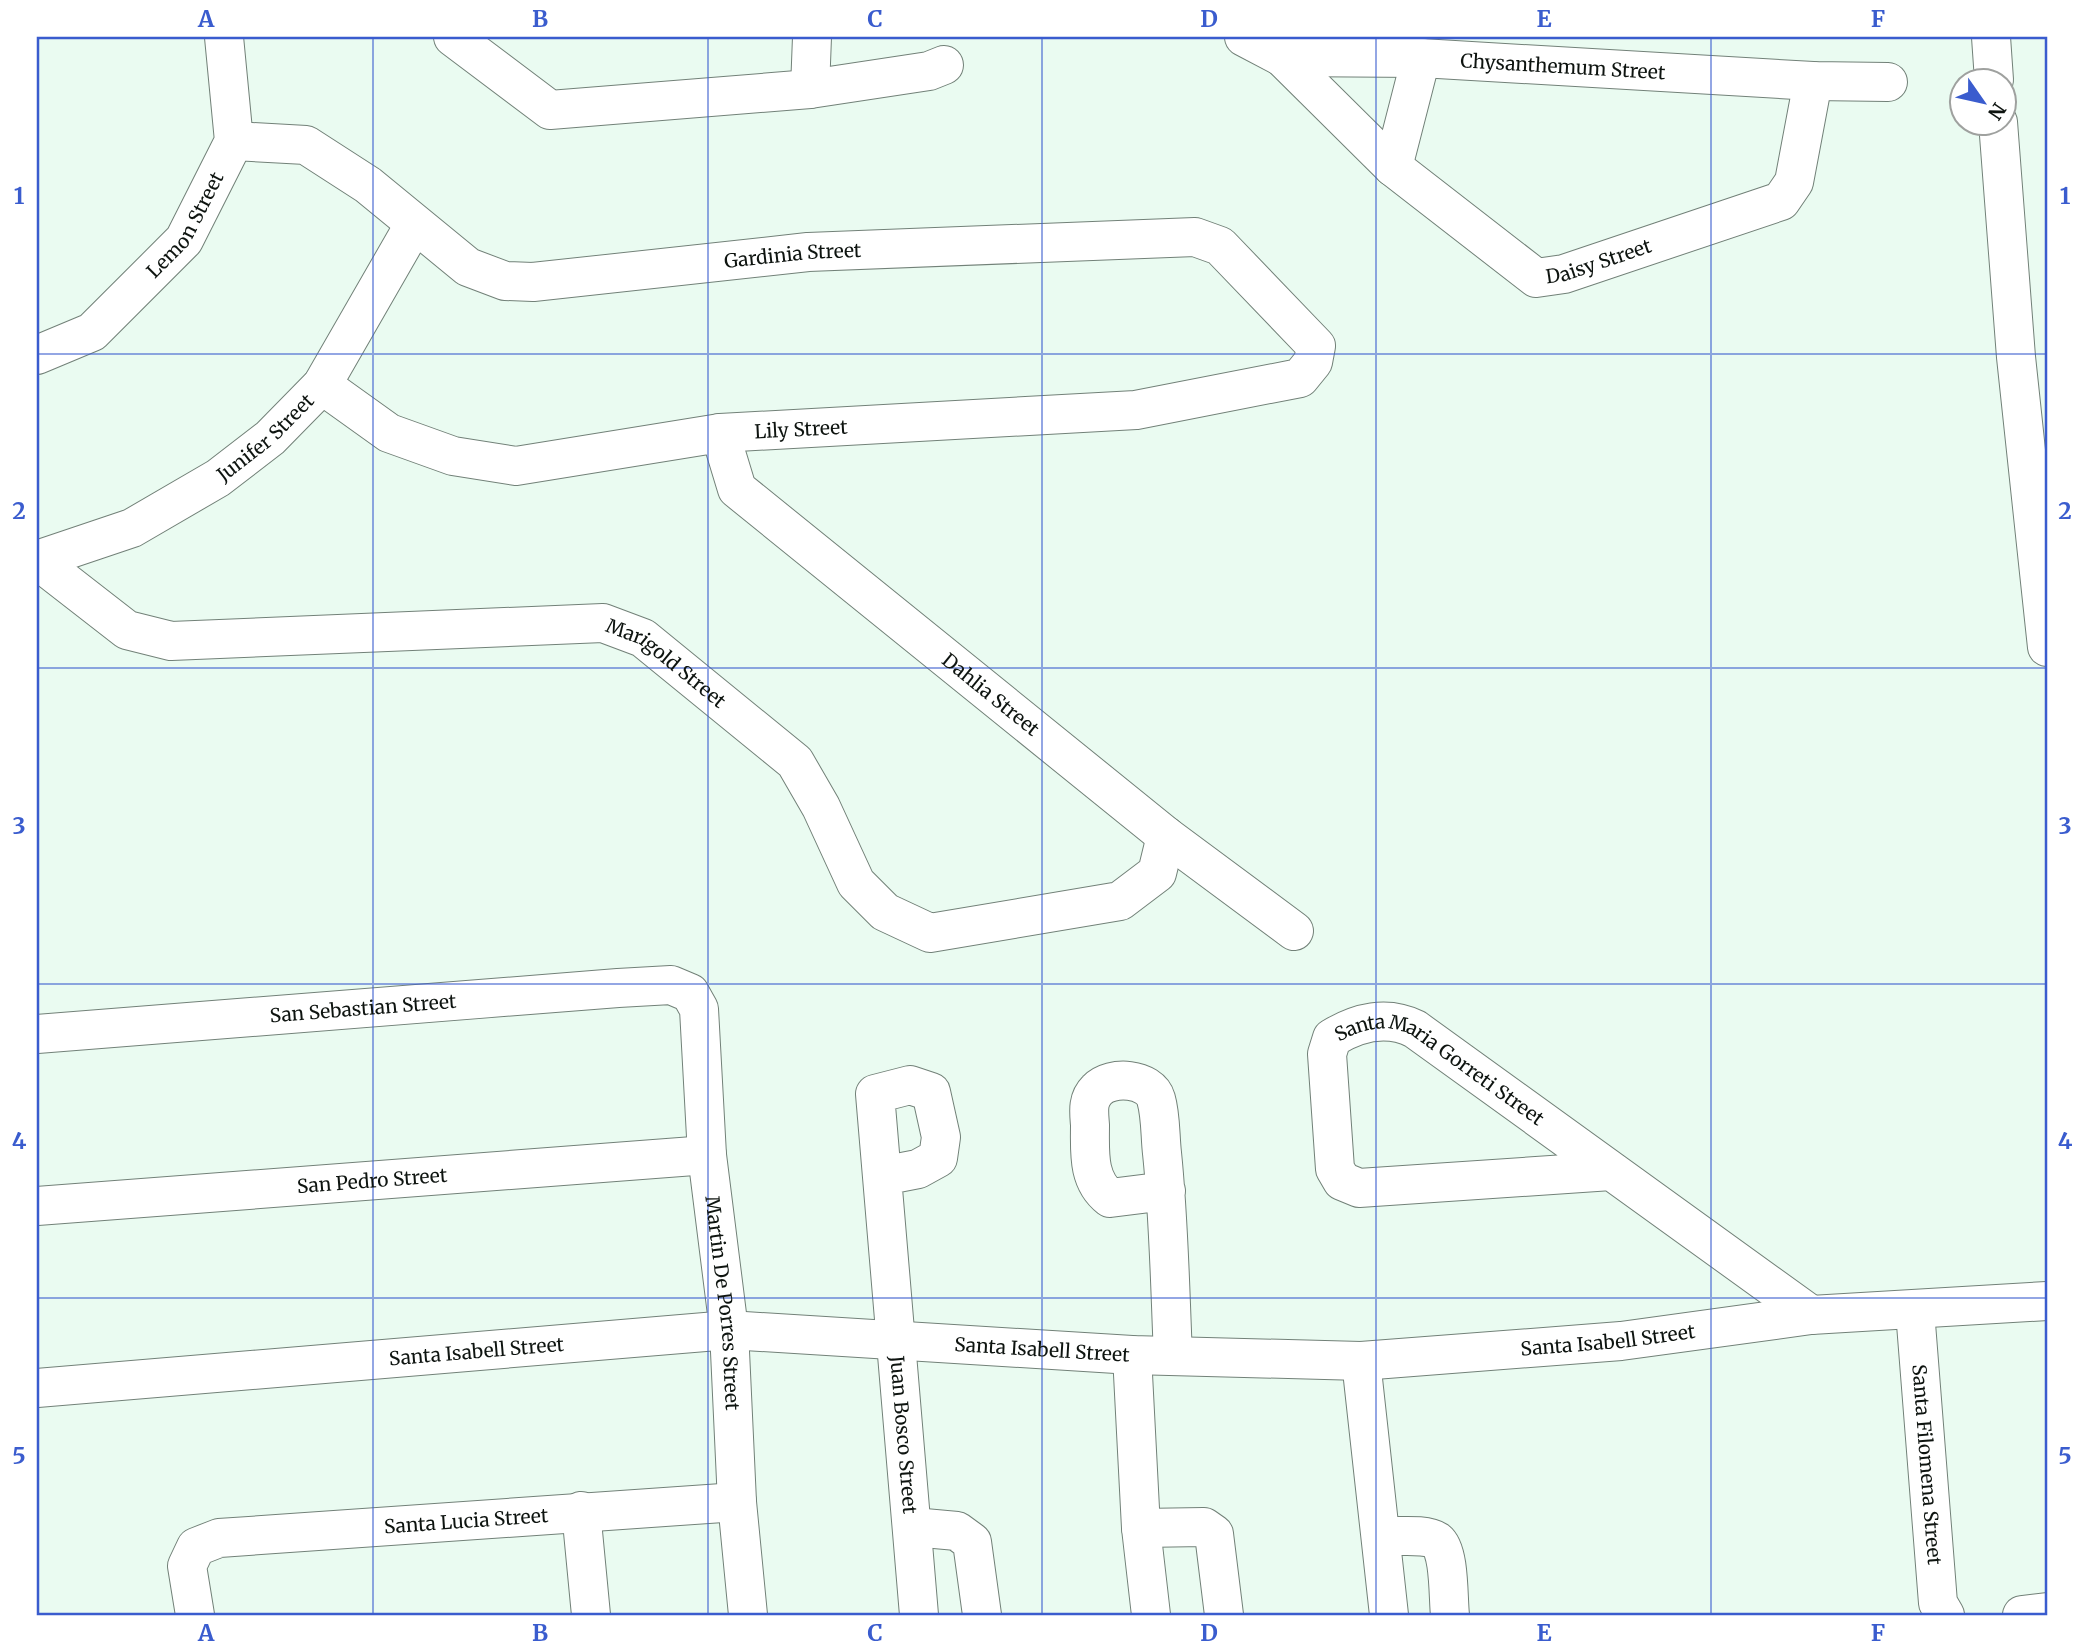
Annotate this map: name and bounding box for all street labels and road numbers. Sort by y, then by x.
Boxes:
street label: Chysanthemum Street [1460,48,1667,84]
street label: Lemon Street [141,167,229,283]
street label: Daisy Street [1544,233,1655,288]
street label: Gardinia Street [723,238,862,273]
street label: Junifer Street [211,388,319,487]
street label: Lily Street [754,415,849,443]
street label: Marigold Street [603,613,731,713]
street label: Dahlia Street [937,648,1045,741]
street label: San Sebastian Street [269,989,458,1028]
street label: Santa Maria Gorreti Street [1330,1009,1549,1131]
street label: San Pedro Street [296,1163,449,1198]
street label: Martin De Porres Street [700,1194,745,1411]
street label: Santa Isabell Street [1520,1319,1697,1361]
street label: Santa Isabell Street [388,1332,565,1370]
street label: Santa Isabell Street [954,1332,1131,1367]
street label: Juan Bosco Street [885,1354,922,1515]
street label: Santa Filomena Street [1907,1363,1947,1566]
street label: Santa Lucia Street [383,1503,550,1539]

